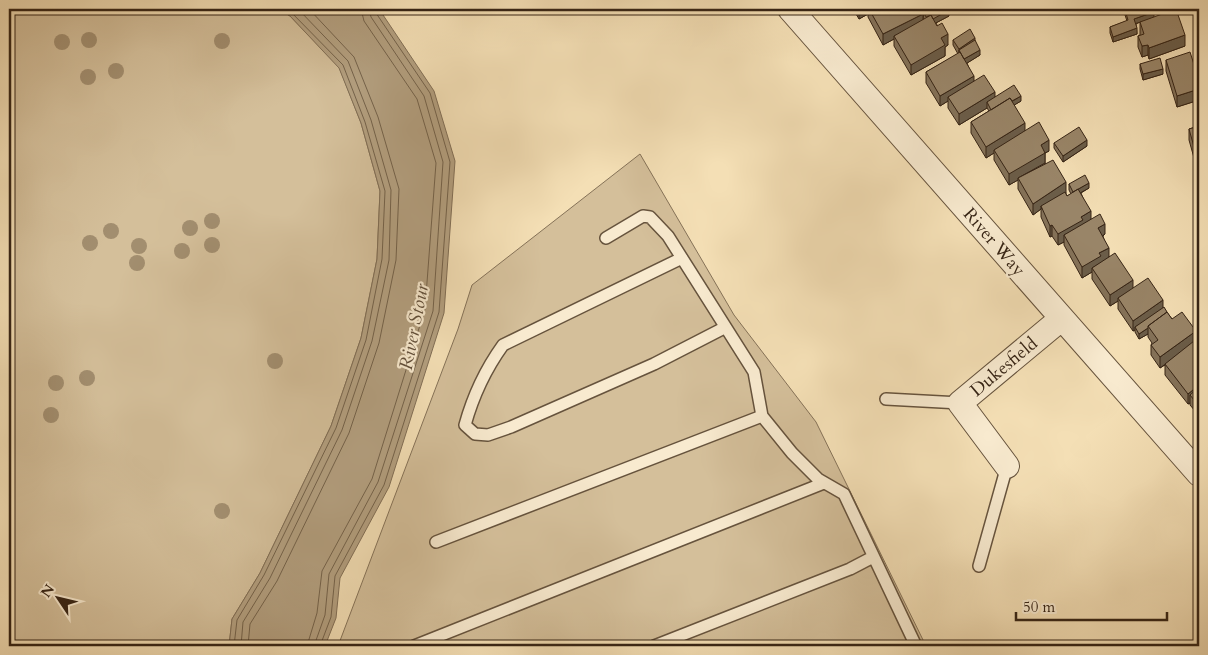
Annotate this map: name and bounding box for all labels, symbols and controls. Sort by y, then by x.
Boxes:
street label: River Way [957,202,1031,282]
water label: River Stour [393,281,435,372]
street label: Dukesfield [965,331,1043,403]
north arrow [32,572,82,622]
text: N [36,580,59,601]
scale bar [1016,590,1167,622]
text: 50 m [1023,597,1055,617]

